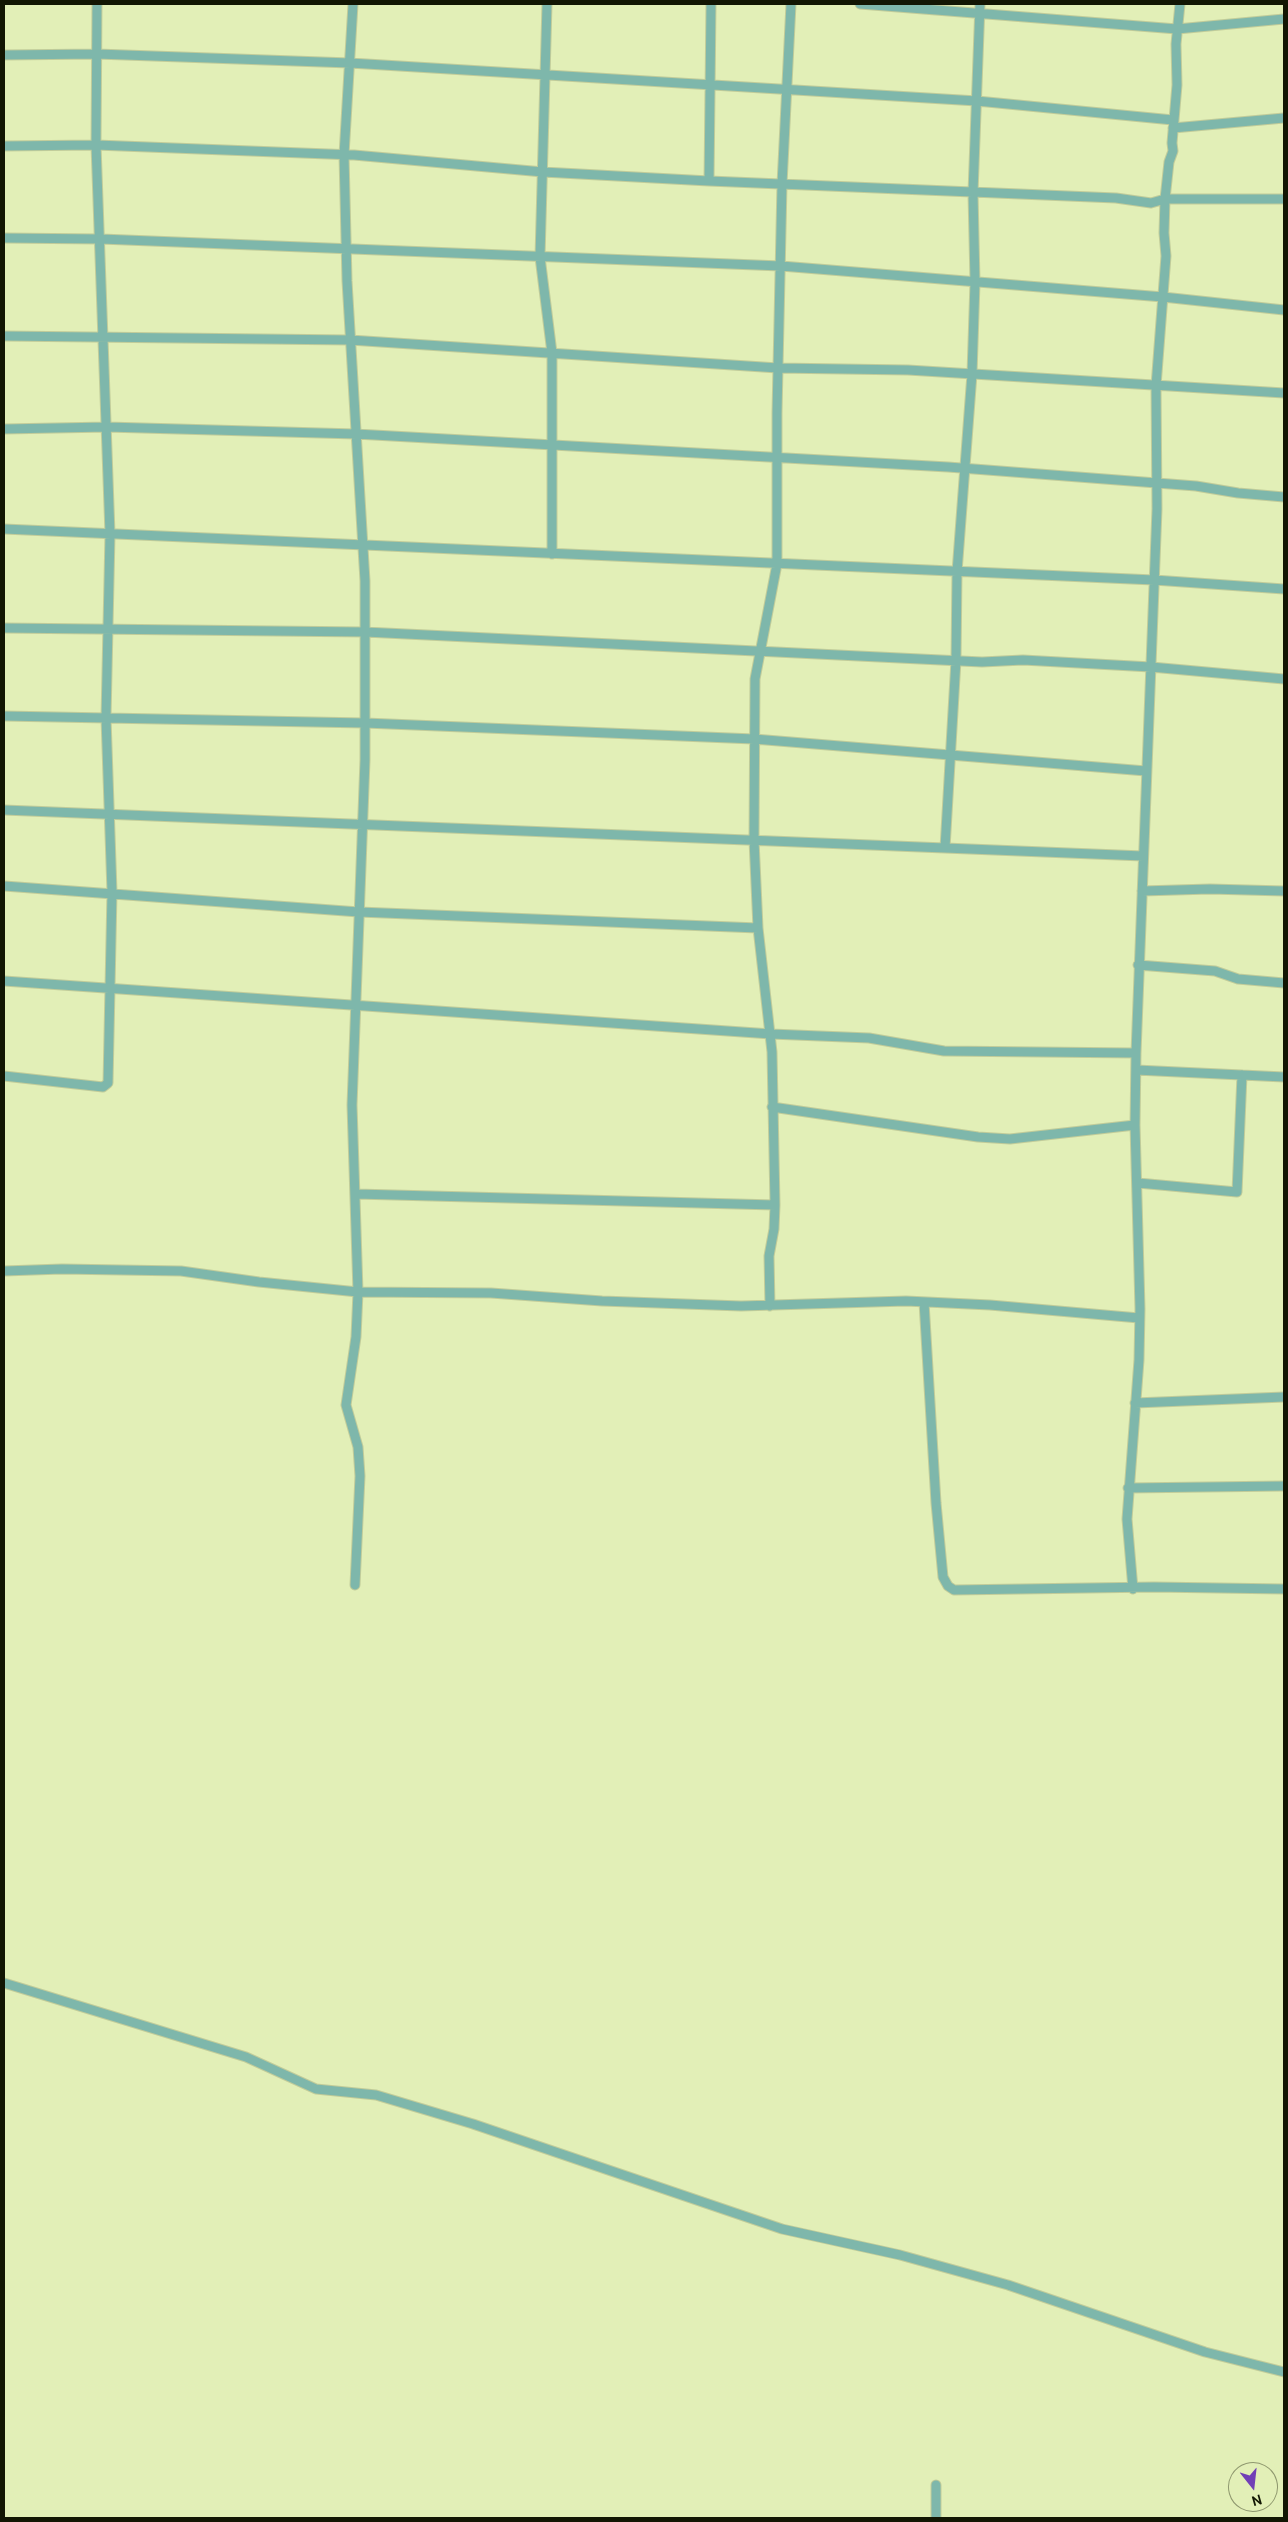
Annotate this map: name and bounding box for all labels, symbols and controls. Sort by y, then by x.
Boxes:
north arrow [1228,2462,1278,2512]
text: N [1250,2490,1264,2510]

